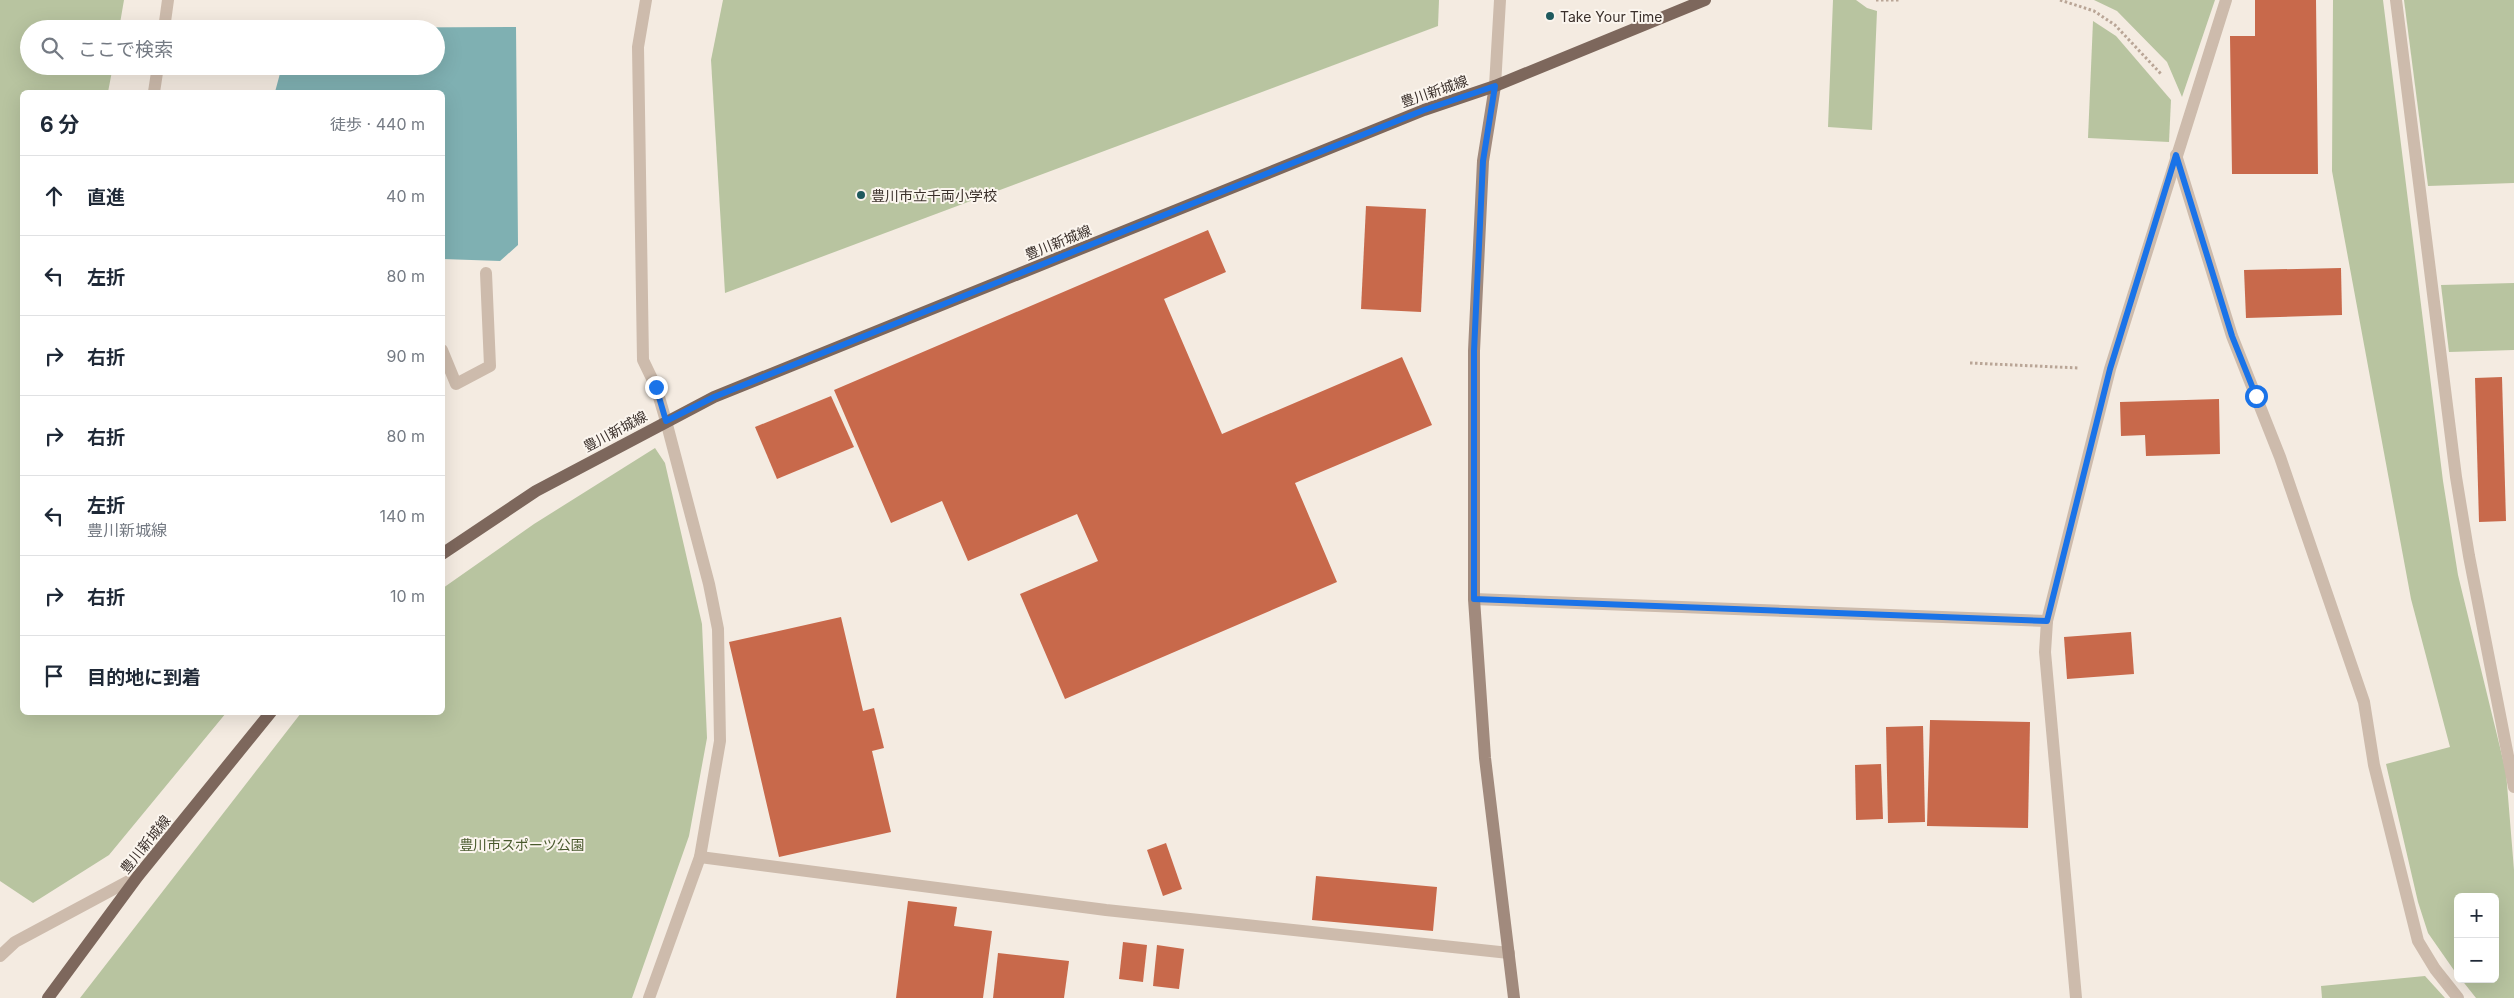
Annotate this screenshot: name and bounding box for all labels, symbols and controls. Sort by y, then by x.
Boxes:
place label: Take Your Time [1560,8,1663,25]
marker: Take Your Time [1544,10,1556,22]
search box [20,20,445,75]
icon: search [38,34,66,62]
text: ここで検索 [78,38,173,61]
street label: 豊川新城線 [1398,72,1470,110]
text: 6 分 [40,112,80,137]
text: 徒歩 · 440 m [330,114,425,134]
icon: ahead [40,182,68,210]
text: 直進 [87,186,125,209]
text: 40 m [386,186,425,206]
place label: 豊川市立千両小学校 [871,187,997,204]
marker: 豊川市立千両小学校 [855,189,867,201]
street label: 豊川新城線 [1022,221,1094,263]
icon: left [40,262,68,290]
text: 左折 [87,266,125,289]
text: 80 m [386,266,425,286]
icon: right [40,342,68,370]
text: 右折 [87,346,125,369]
text: 90 m [386,346,425,366]
route end [645,376,668,399]
route start [2245,385,2268,408]
street label: 豊川新城線 [580,407,650,455]
icon: right [40,422,68,450]
text: 右折 [87,426,125,449]
text: 80 m [386,426,425,446]
text: 左折 [87,494,125,517]
icon: left [40,502,68,530]
text: 140 m [380,506,425,526]
text: 豊川新城線 [87,520,167,540]
icon: right [40,582,68,610]
text: 右折 [87,586,125,609]
text: 10 m [390,586,425,606]
icon: arrive [40,662,68,690]
text: 目的地に到着 [87,666,201,689]
street label: 豊川新城線 [116,811,174,877]
park label: 豊川市スポーツ公園 [459,836,585,853]
map controls [2454,893,2499,983]
button: + [2454,893,2499,938]
button: − [2454,938,2499,983]

